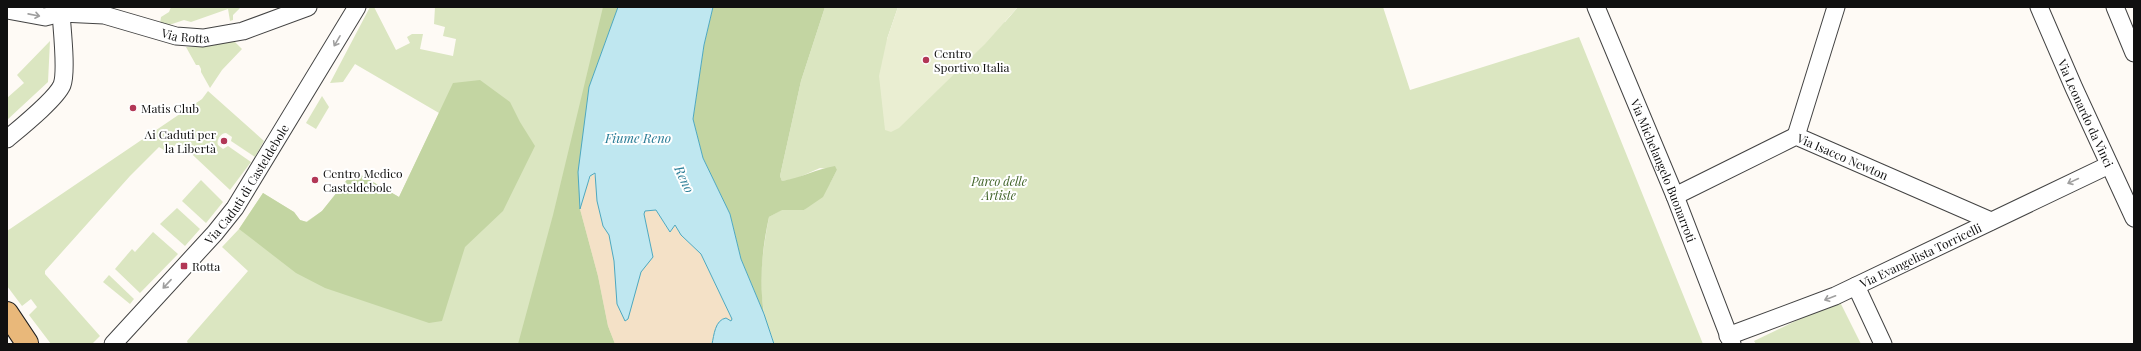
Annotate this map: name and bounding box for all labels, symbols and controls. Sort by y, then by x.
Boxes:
one-way arrow [27,12,40,20]
street label: Via Rotta [159,24,210,46]
one-way arrow [333,35,341,46]
place label: Centro Sportivo Italia [934,45,1010,75]
marker: Centro Sportivo Italia [921,55,931,65]
street label: Via Leonardo da Vinci [2054,56,2118,170]
street label: Via Michelangelo Buonarroti [1627,96,1700,245]
place label: Matis Club [141,100,199,116]
marker: Matis Club [128,103,138,113]
street label: Via Caduti di Casteldebole [200,121,292,248]
place label: Ai Caduti per la Libertà [144,126,217,156]
water label: Fiume Reno [604,129,671,146]
street label: Via Isacco Newton [1794,129,1891,183]
marker: Ai Caduti per la Libertà [219,136,229,146]
water label: Reno [671,162,699,195]
place label: Centro Medico Casteldebole [323,165,403,195]
park label: Parco delle Artiste [970,173,1027,203]
marker: Centro Medico Casteldebole [310,175,320,185]
one-way arrow [2068,178,2080,185]
street label: Via Evangelista Torricelli [1856,219,1984,292]
place label: Rotta [192,258,220,274]
marker: Rotta [179,261,189,271]
one-way arrow [163,279,172,289]
one-way arrow [1824,294,1836,302]

